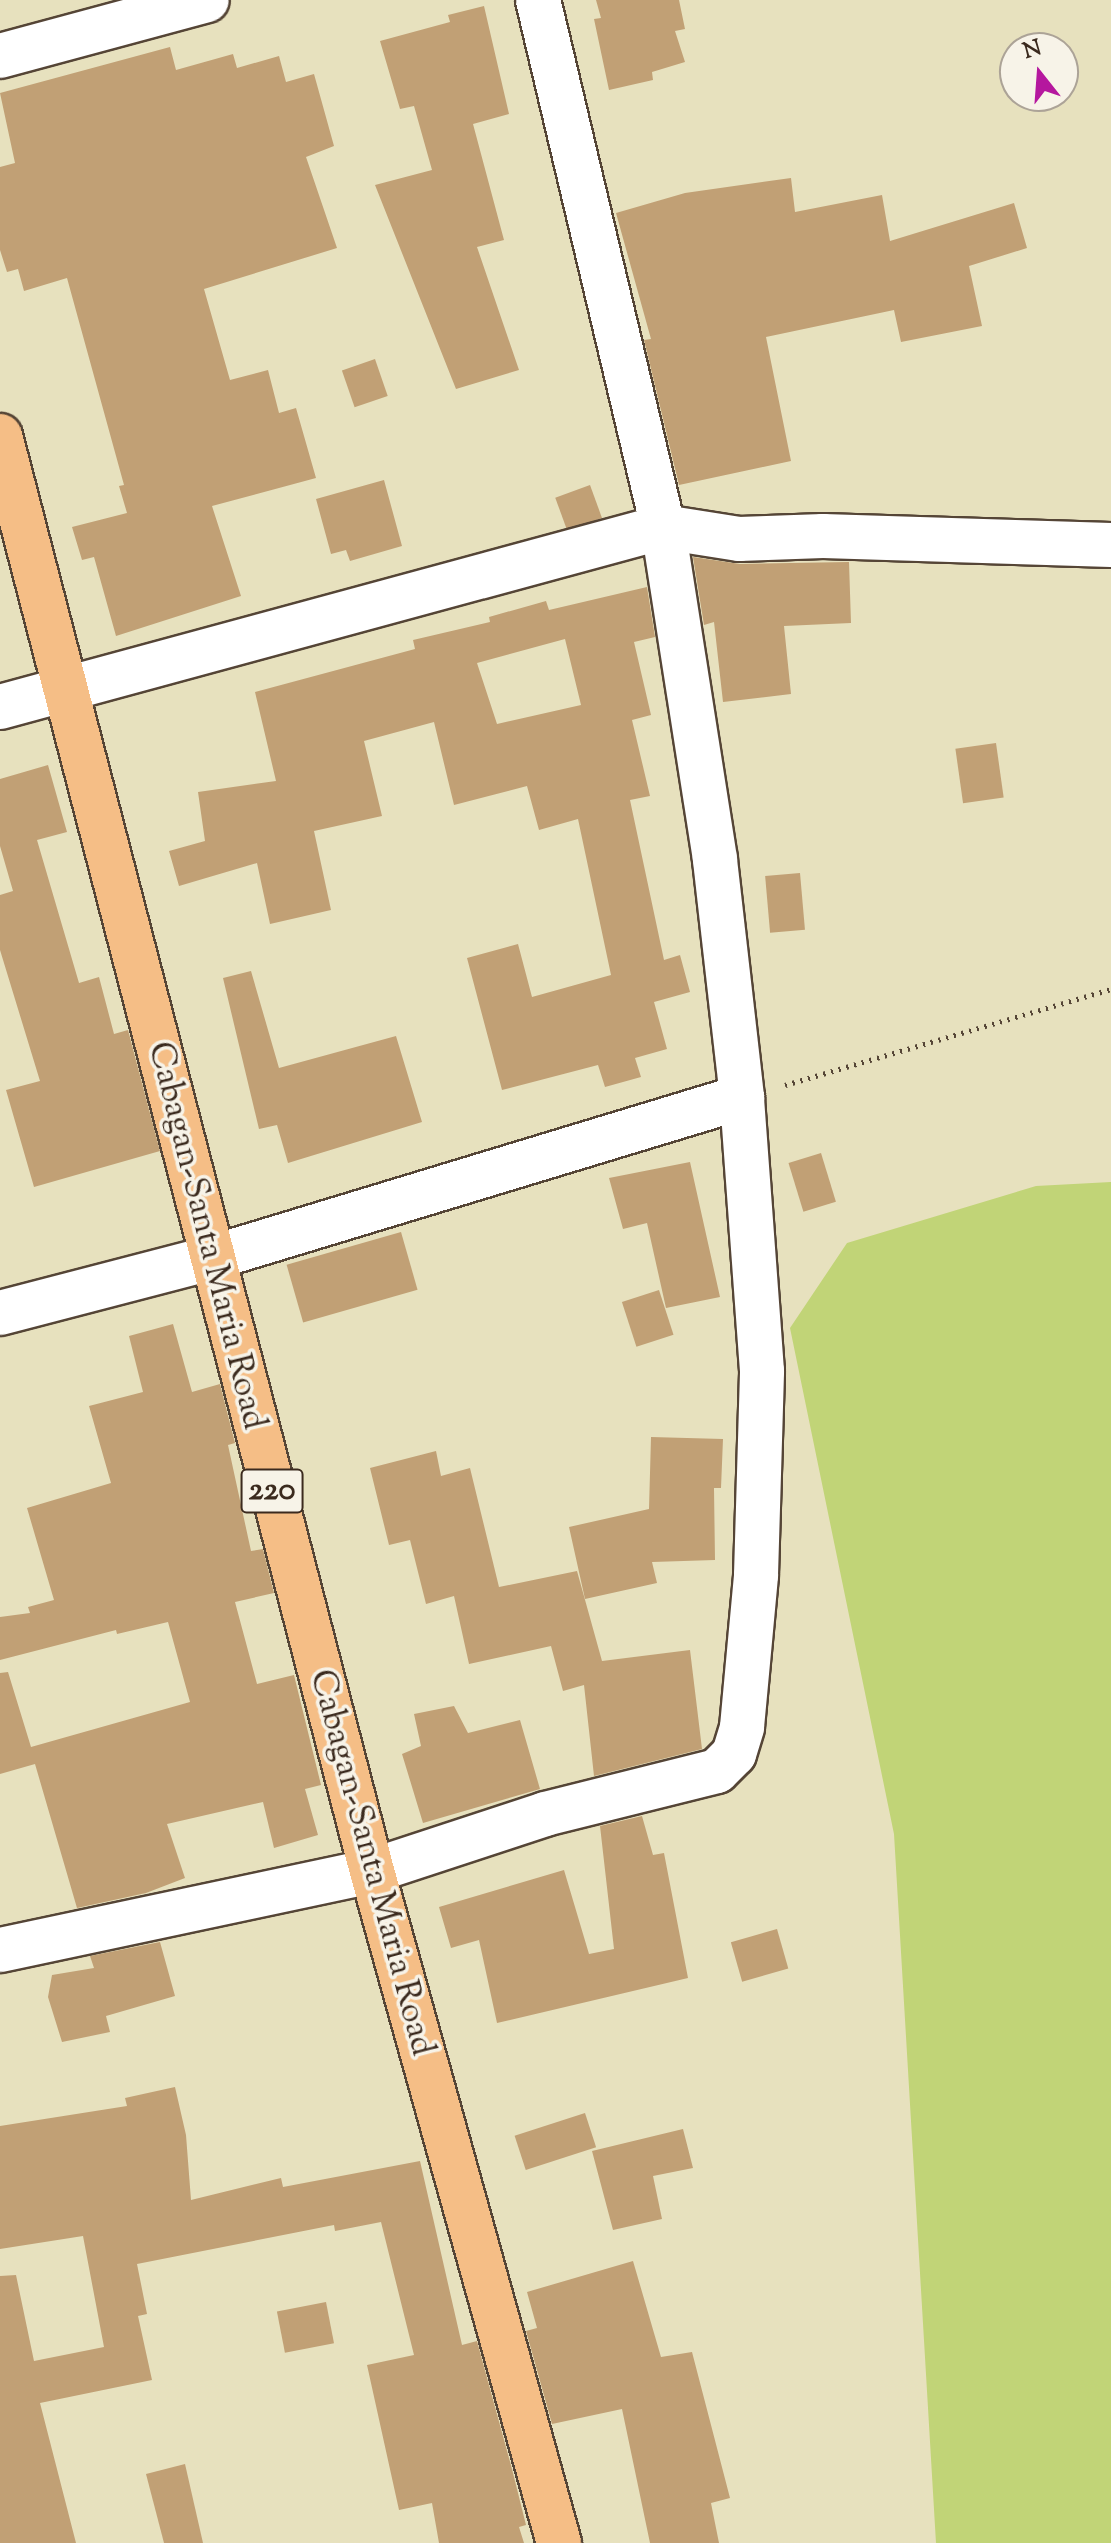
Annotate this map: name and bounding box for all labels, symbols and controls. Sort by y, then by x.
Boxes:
north arrow [999,32,1079,112]
text: N [1019,33,1046,69]
street label: Cabagan-Santa Maria Road [138,1038,274,1434]
road number: 220 [240,1463,304,1519]
street label: Cabagan-Santa Maria Road [300,1665,442,2061]

